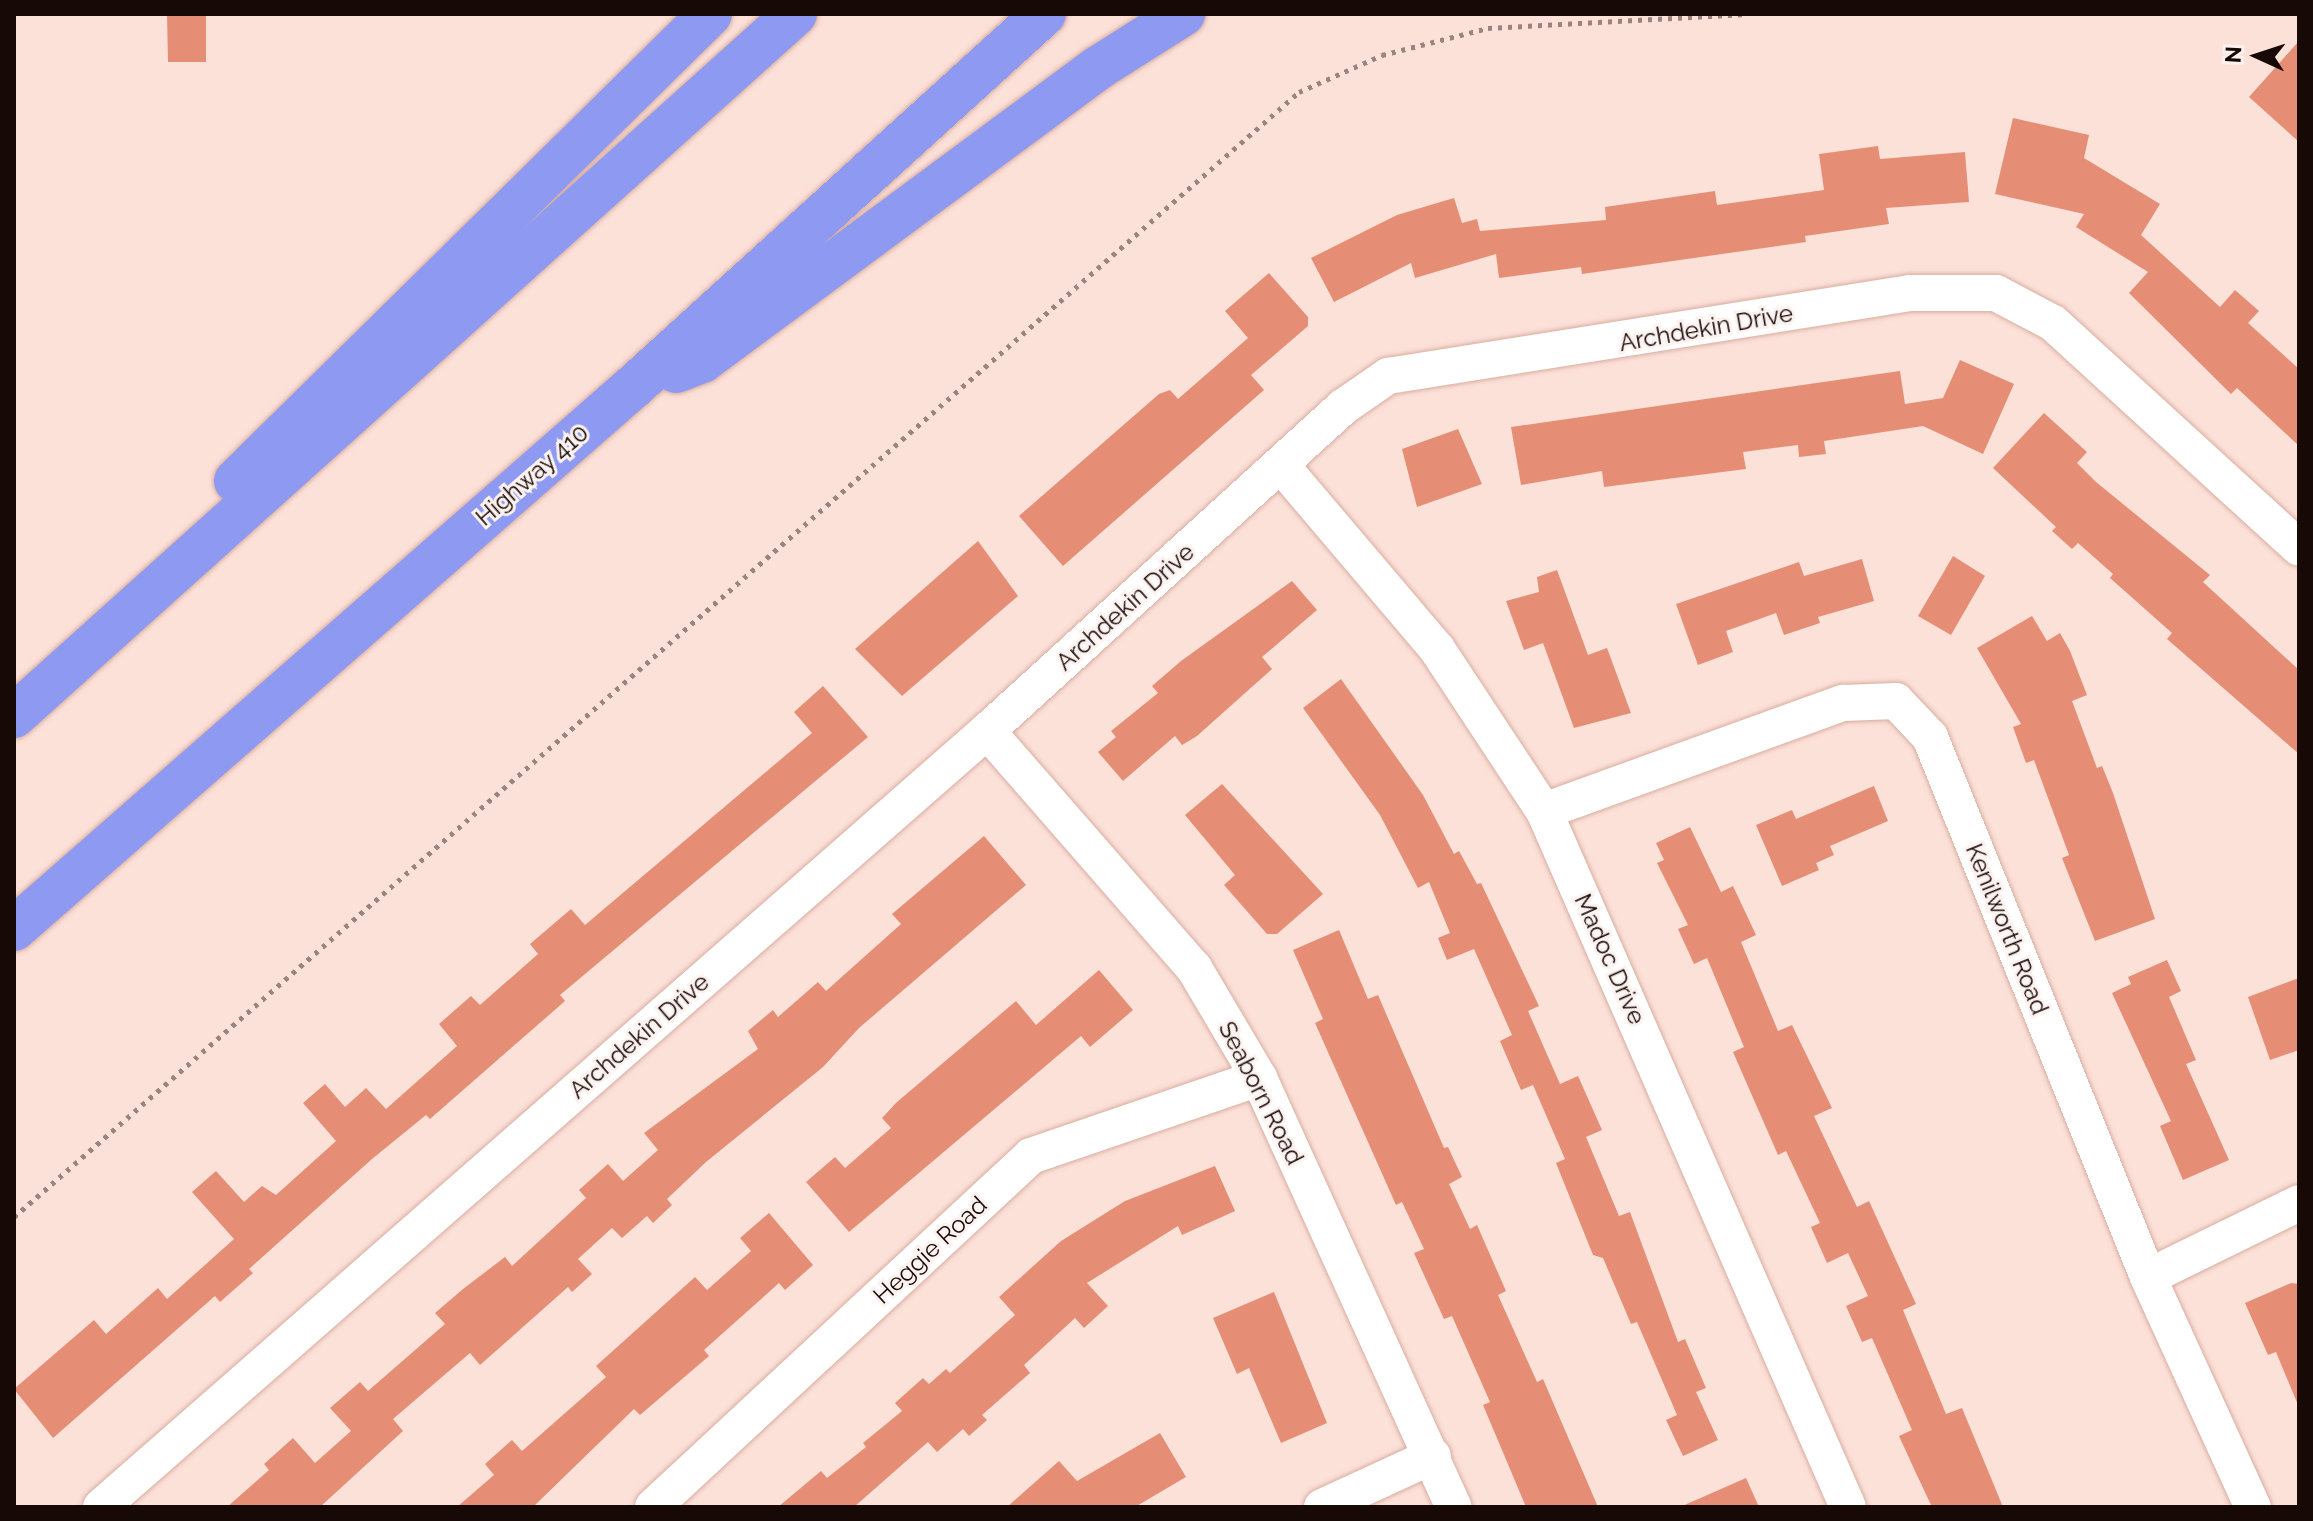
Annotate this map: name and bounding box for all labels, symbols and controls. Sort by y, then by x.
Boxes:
north arrow [2217,16,2297,96]
text: N [2220,46,2246,64]
street label: Archdekin Drive [1617,299,1795,357]
street label: Highway 410 [470,418,594,532]
street label: Archdekin Drive [1050,537,1200,677]
street label: Kenilworth Road [1960,839,2054,1019]
street label: Madoc Drive [1568,889,1652,1029]
street label: Archdekin Drive [563,967,715,1105]
street label: Seaborn Road [1213,1017,1309,1169]
street label: Heggie Road [867,1190,993,1310]

